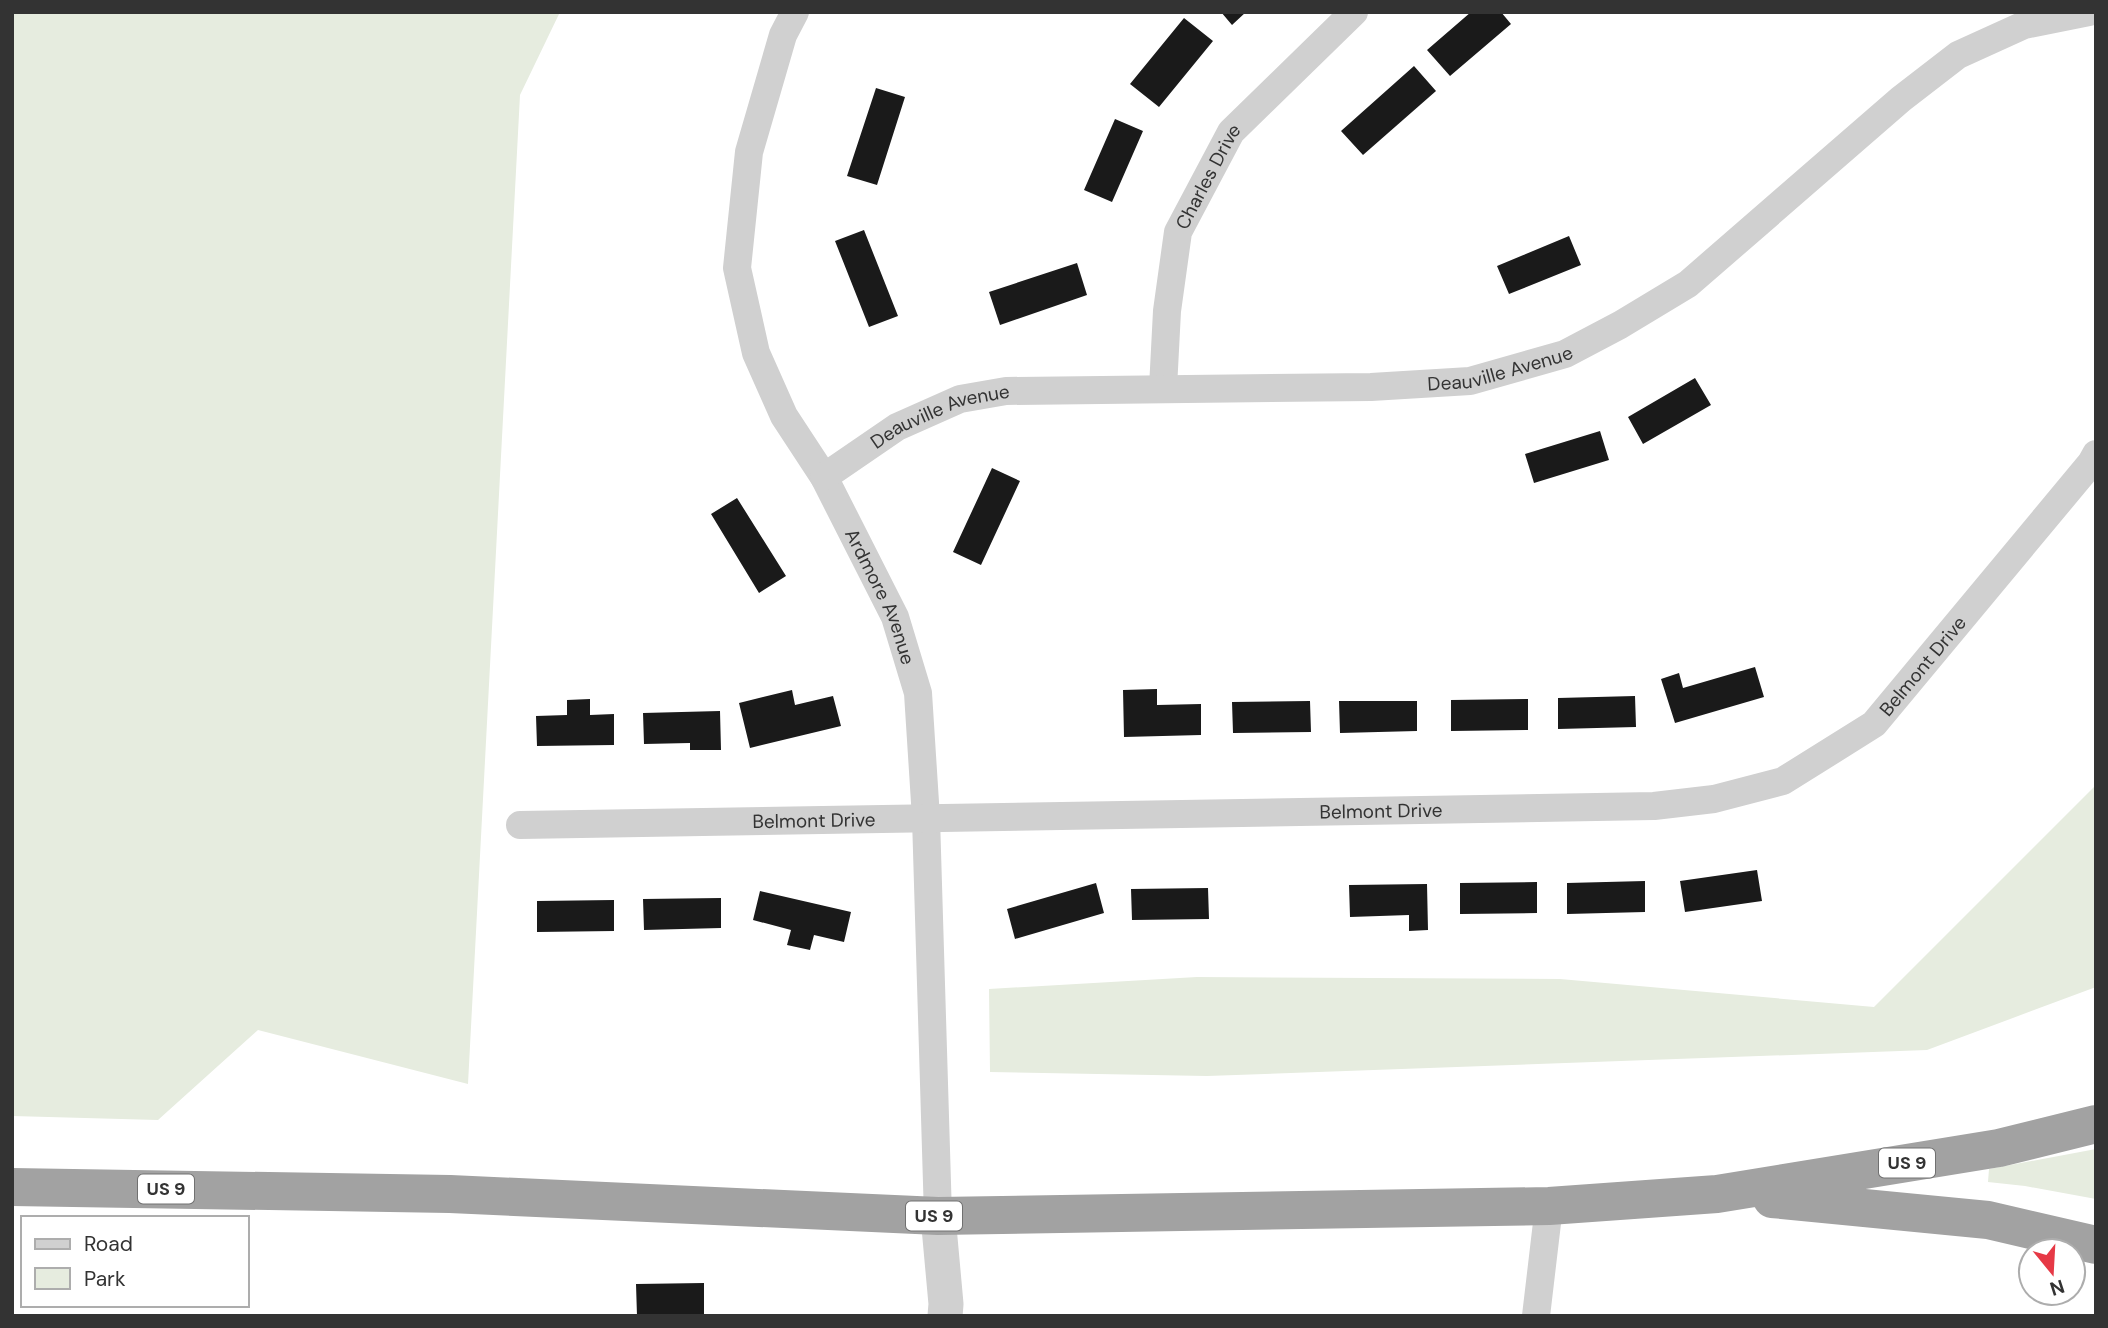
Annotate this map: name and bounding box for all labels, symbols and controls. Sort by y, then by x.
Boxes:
street label: Charles Drive [1170,118,1246,234]
street label: Deauville Avenue [1427,340,1577,397]
street label: Deauville Avenue [866,379,1011,455]
street label: Ardmore Avenue [839,524,921,668]
street label: Belmont Drive [1874,611,1972,721]
street label: Belmont Drive [1319,798,1443,825]
street label: Belmont Drive [752,807,876,834]
road number: US 9 [1879,1148,1935,1178]
road number: US 9 [138,1174,194,1204]
road number: US 9 [906,1202,962,1231]
legend [21,1216,248,1307]
text: Road [84,1230,133,1258]
north arrow [2017,1237,2087,1307]
text: Park [84,1265,126,1293]
text: N [2047,1274,2068,1302]

